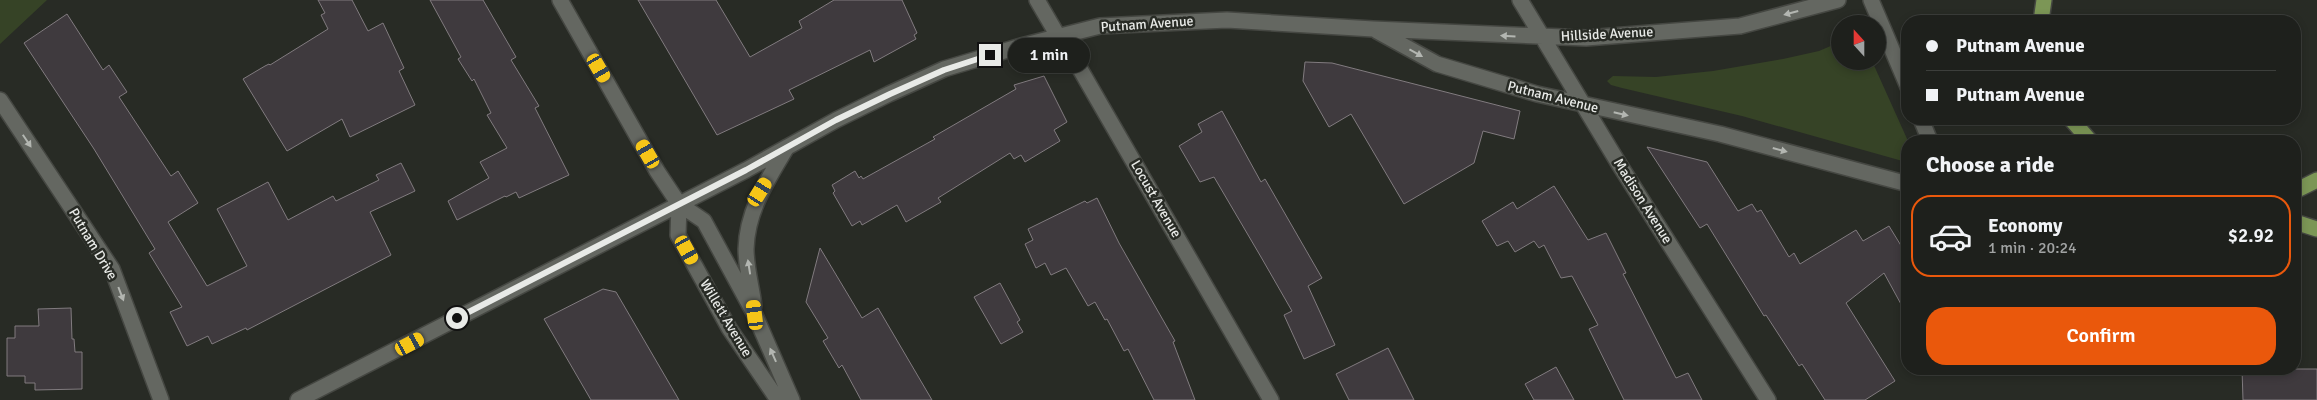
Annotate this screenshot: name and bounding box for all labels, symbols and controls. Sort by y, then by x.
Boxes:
one-way arrow [1784,9,1799,17]
street label: Putnam Avenue [1100,12,1194,36]
north arrow [1831,15,1886,70]
map controls [1831,15,1886,70]
street label: Hillside Avenue [1560,23,1654,45]
one-way arrow [1500,31,1516,39]
text: Putnam Avenue [1956,34,2085,58]
callout: 1 min [1008,38,1090,72]
route end [979,44,1001,66]
text: 1 min [1030,45,1068,65]
one-way arrow [1409,49,1423,57]
car [585,51,612,85]
street label: Putnam Avenue [1506,77,1600,117]
text: Putnam Avenue [1956,83,2085,107]
one-way arrow [1614,110,1629,118]
one-way arrow [22,134,32,148]
car [634,137,661,171]
one-way arrow [1772,147,1787,155]
text: Choose a ride [1926,151,2054,178]
street label: Madison Avenue [1610,155,1676,247]
street label: Locust Avenue [1127,157,1185,241]
car [745,175,774,209]
street label: Putnam Drive [65,205,121,283]
icon: car [1928,214,1973,259]
text: Economy [1988,214,2062,238]
text: $2.92 [2228,224,2274,248]
car [673,233,700,267]
text: 1 min · 20:24 [1988,238,2077,258]
one-way arrow [745,259,753,275]
street label: Willett Avenue [696,276,756,360]
one-way arrow [117,287,125,302]
car [745,299,764,331]
route start [446,307,468,329]
button: Confirm [1926,307,2276,365]
car [393,330,426,358]
one-way arrow [768,348,776,362]

